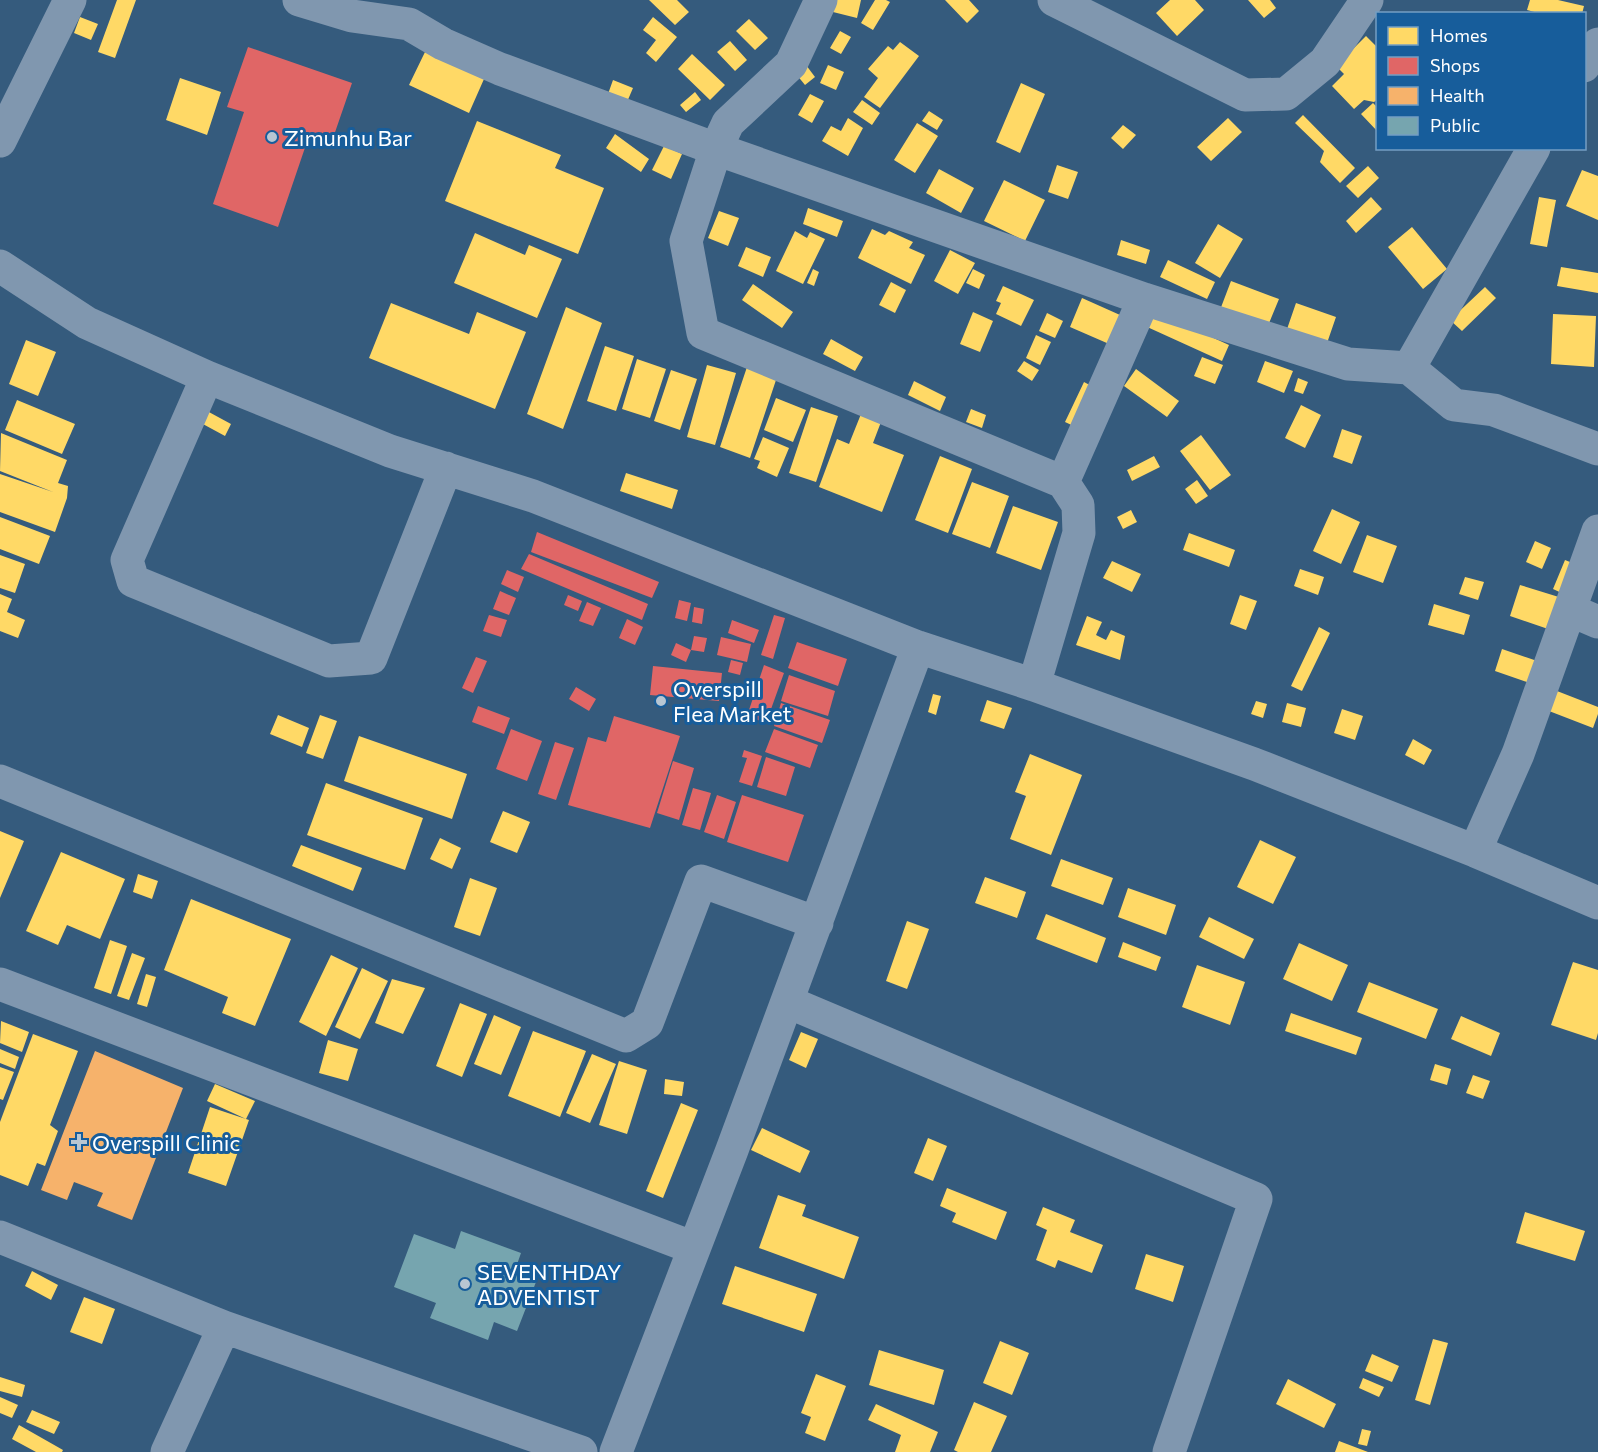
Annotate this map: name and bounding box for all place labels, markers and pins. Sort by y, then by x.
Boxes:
place label: Zimunhu Bar [284,124,412,151]
marker: Zimunhu Bar [265,130,279,144]
place label: Overspill Flea Market [673,675,792,727]
marker: Overspill Flea Market [654,694,668,708]
place label: Overspill Clinic [92,1129,240,1156]
marker: Overspill Clinic [70,1133,88,1151]
place label: SEVENTHDAY ADVENTIST [477,1258,621,1310]
marker: SEVENTHDAY ADVENTIST [458,1277,472,1291]

